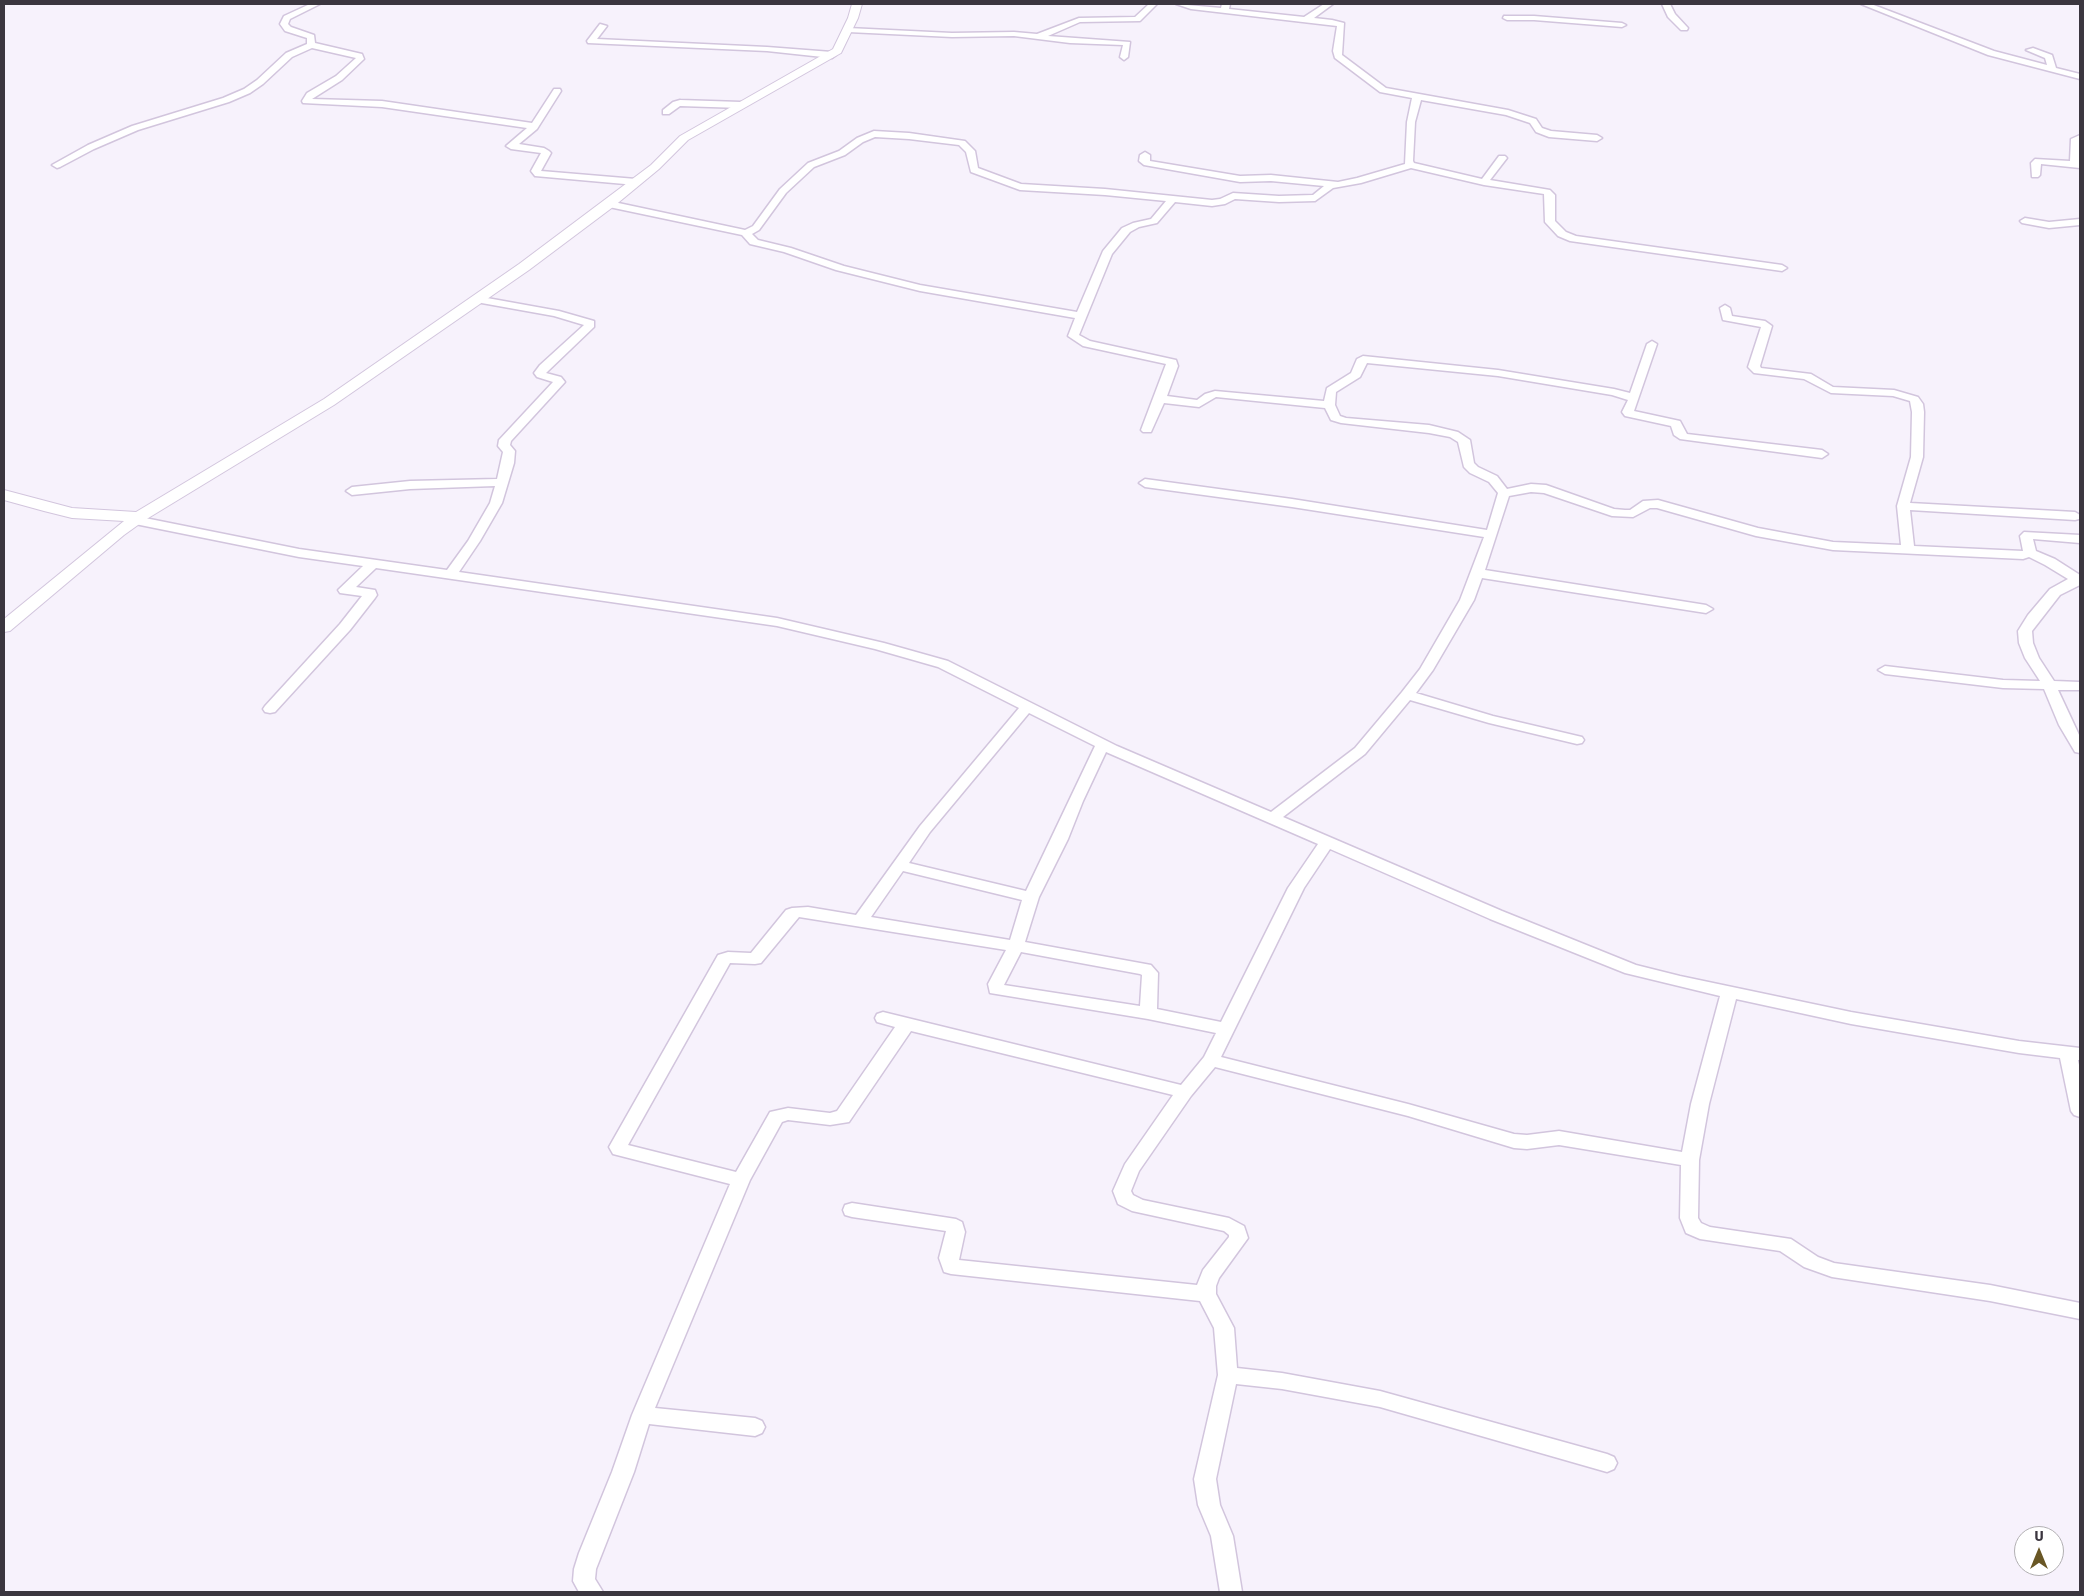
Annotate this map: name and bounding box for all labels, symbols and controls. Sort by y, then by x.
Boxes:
north arrow [2014,1526,2064,1576]
text: U [2034,1528,2044,1545]

